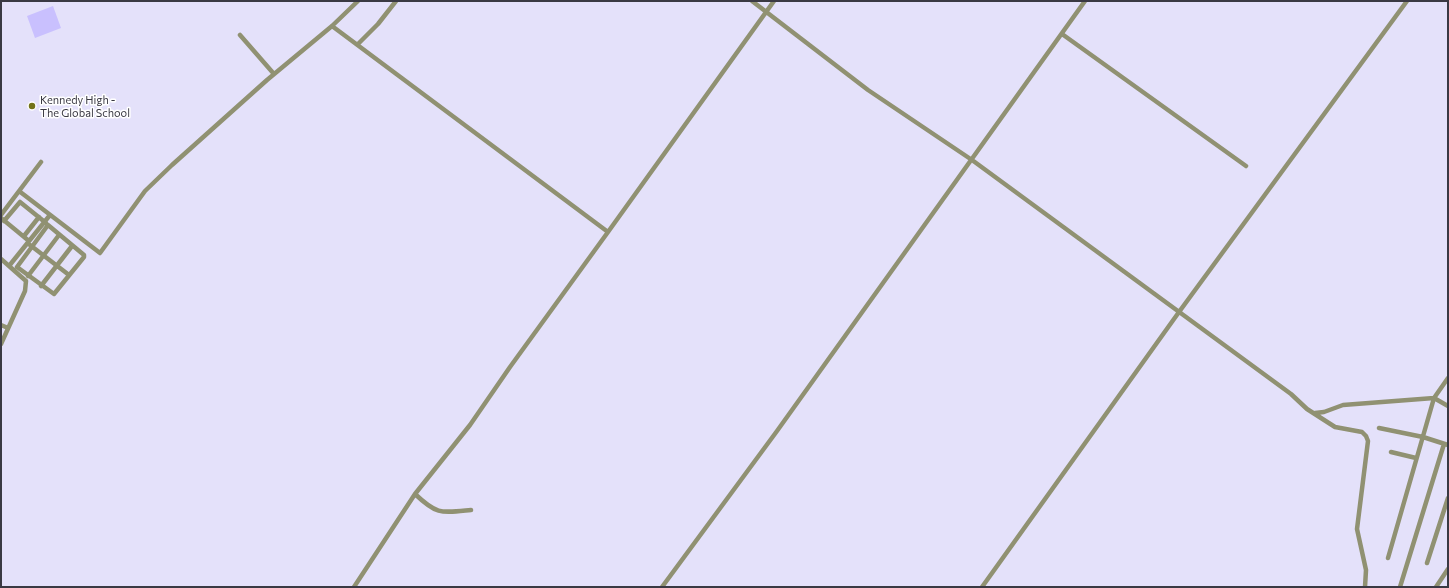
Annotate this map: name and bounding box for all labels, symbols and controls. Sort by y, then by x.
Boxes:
place label: Kennedy High - The Global School [40,93,130,119]
marker: Kennedy High - The Global School [27,101,37,111]

